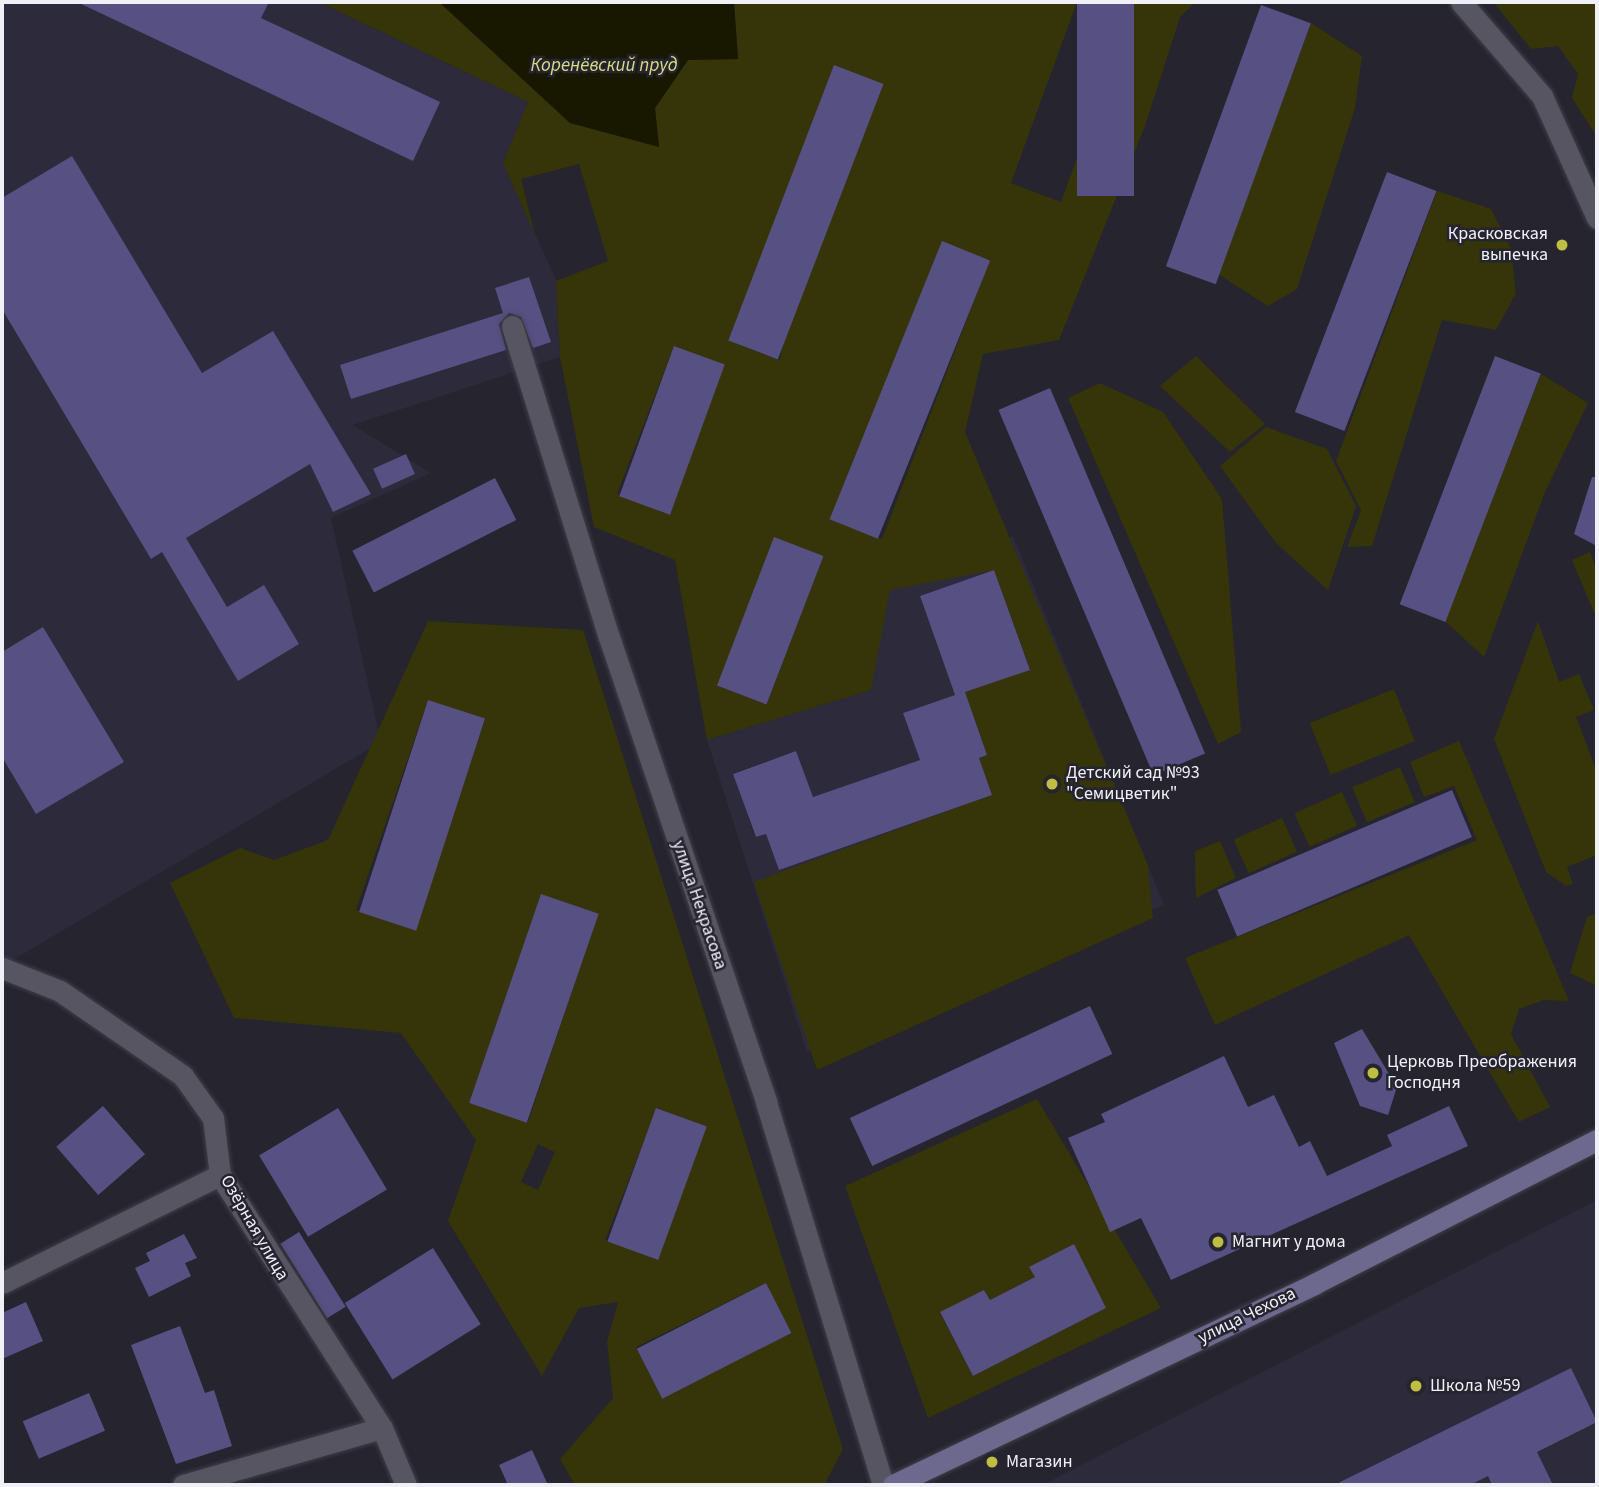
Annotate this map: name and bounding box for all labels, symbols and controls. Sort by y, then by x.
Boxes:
water label: Коренёвский пруд [530,55,678,77]
place label: Красковская выпечка [1448,224,1548,266]
marker: Красковская выпечка [1554,237,1570,253]
place label: Детский сад №93 "Семицветик" [1066,763,1200,806]
marker: Детский сад №93 "Семицветик" [1044,776,1060,792]
street label: улица Некрасова [667,838,731,972]
place label: Церковь Преображения Господня [1387,1052,1577,1094]
marker: Церковь Преображения Господня [1365,1065,1381,1081]
street label: Озёрная улица [215,1171,293,1285]
place label: Магнит у дома [1232,1231,1346,1253]
marker: Магнит у дома [1210,1234,1226,1250]
street label: улица Чехова [1195,1283,1299,1349]
place label: Школа №59 [1430,1375,1520,1397]
marker: Школа №59 [1408,1378,1424,1394]
place label: Магазин [1006,1451,1073,1473]
marker: Магазин [984,1454,1000,1470]

